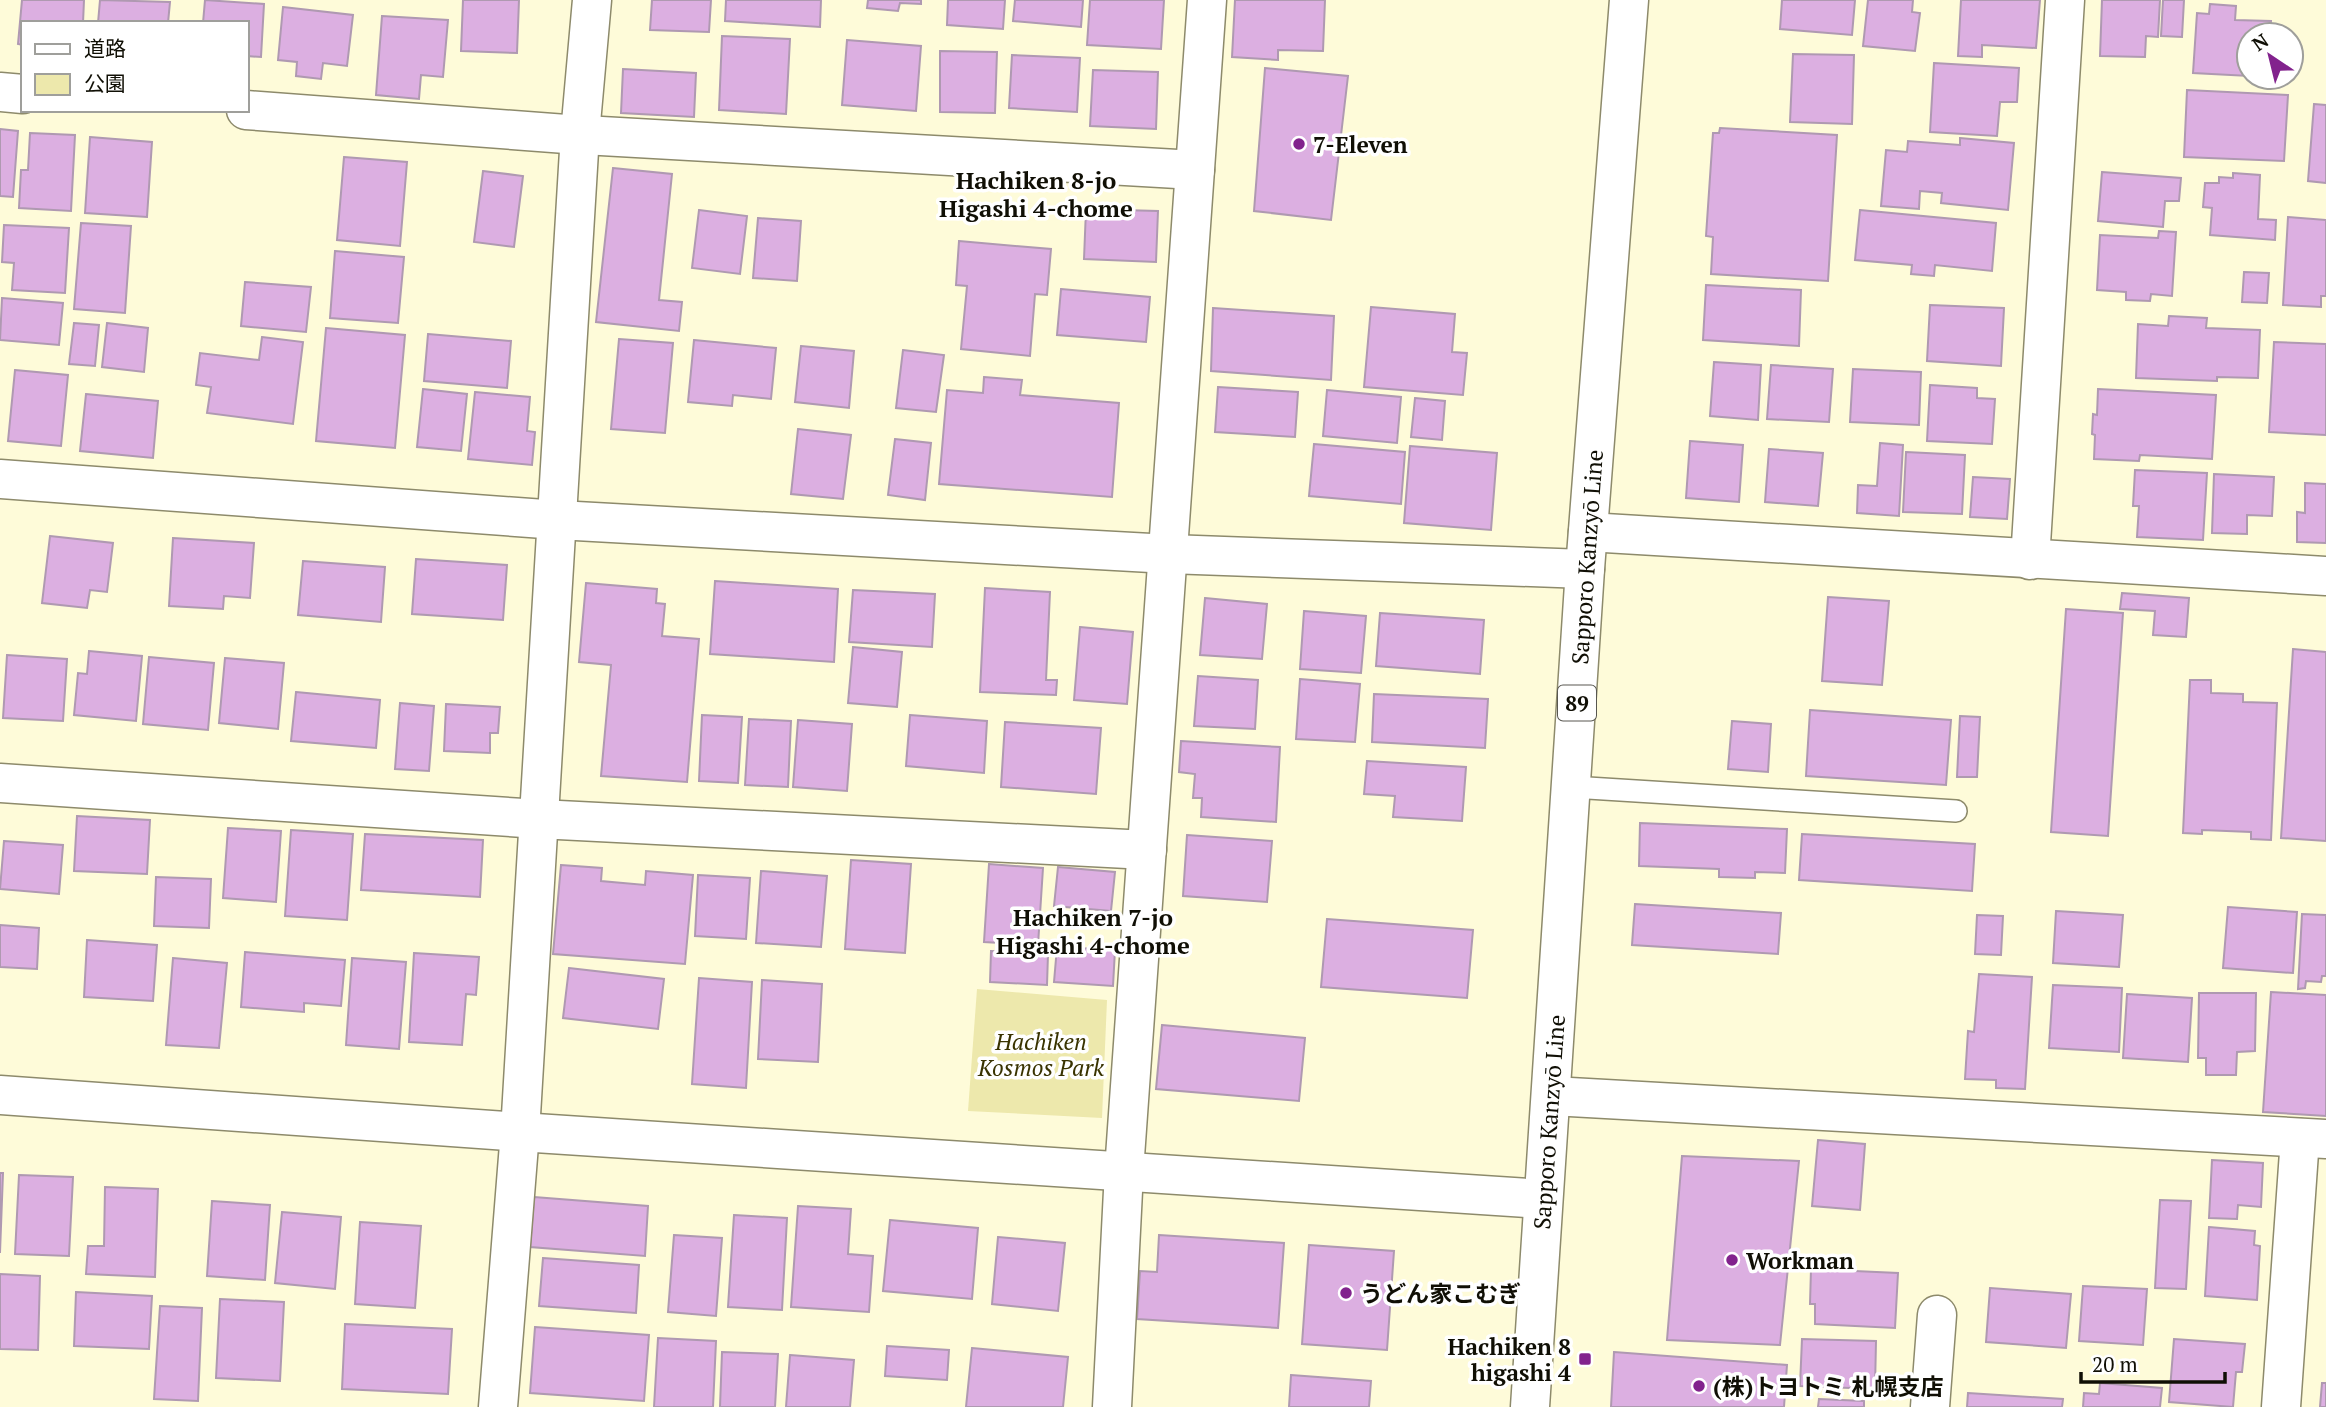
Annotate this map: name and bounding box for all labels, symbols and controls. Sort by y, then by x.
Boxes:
legend [21,21,248,112]
north arrow [2235,21,2305,91]
text: N [2247,27,2274,56]
text: 道路 [84,34,126,62]
text: 公園 [84,69,126,97]
place label: 7-Eleven [1313,129,1408,160]
marker: 7-Eleven [1291,136,1307,152]
district label: Hachiken 8-jo Higashi 4-chome [939,164,1133,224]
street label: Sapporo Kanzyō Line [1564,449,1610,665]
road number: 89 [1558,686,1596,720]
district label: Hachiken 7-jo Higashi 4-chome [996,901,1190,961]
street label: Sapporo Kanzyō Line [1526,1014,1572,1230]
park label: Hachiken Kosmos Park [977,1026,1105,1083]
place label: Workman [1746,1245,1854,1276]
marker: Workman [1724,1252,1740,1268]
place label: うどん家こむぎ [1360,1278,1521,1309]
marker: うどん家こむぎ [1338,1285,1354,1301]
place label: Hachiken 8 higashi 4 [1448,1331,1571,1388]
scale bar [2081,1340,2224,1384]
text: 20 m [2092,1350,2138,1378]
marker: Hachiken 8 higashi 4 [1577,1351,1593,1367]
place label: (株)トヨトミ 札幌支店 [1713,1371,1943,1402]
marker: (株)トヨトミ 札幌支店 [1691,1378,1707,1394]

